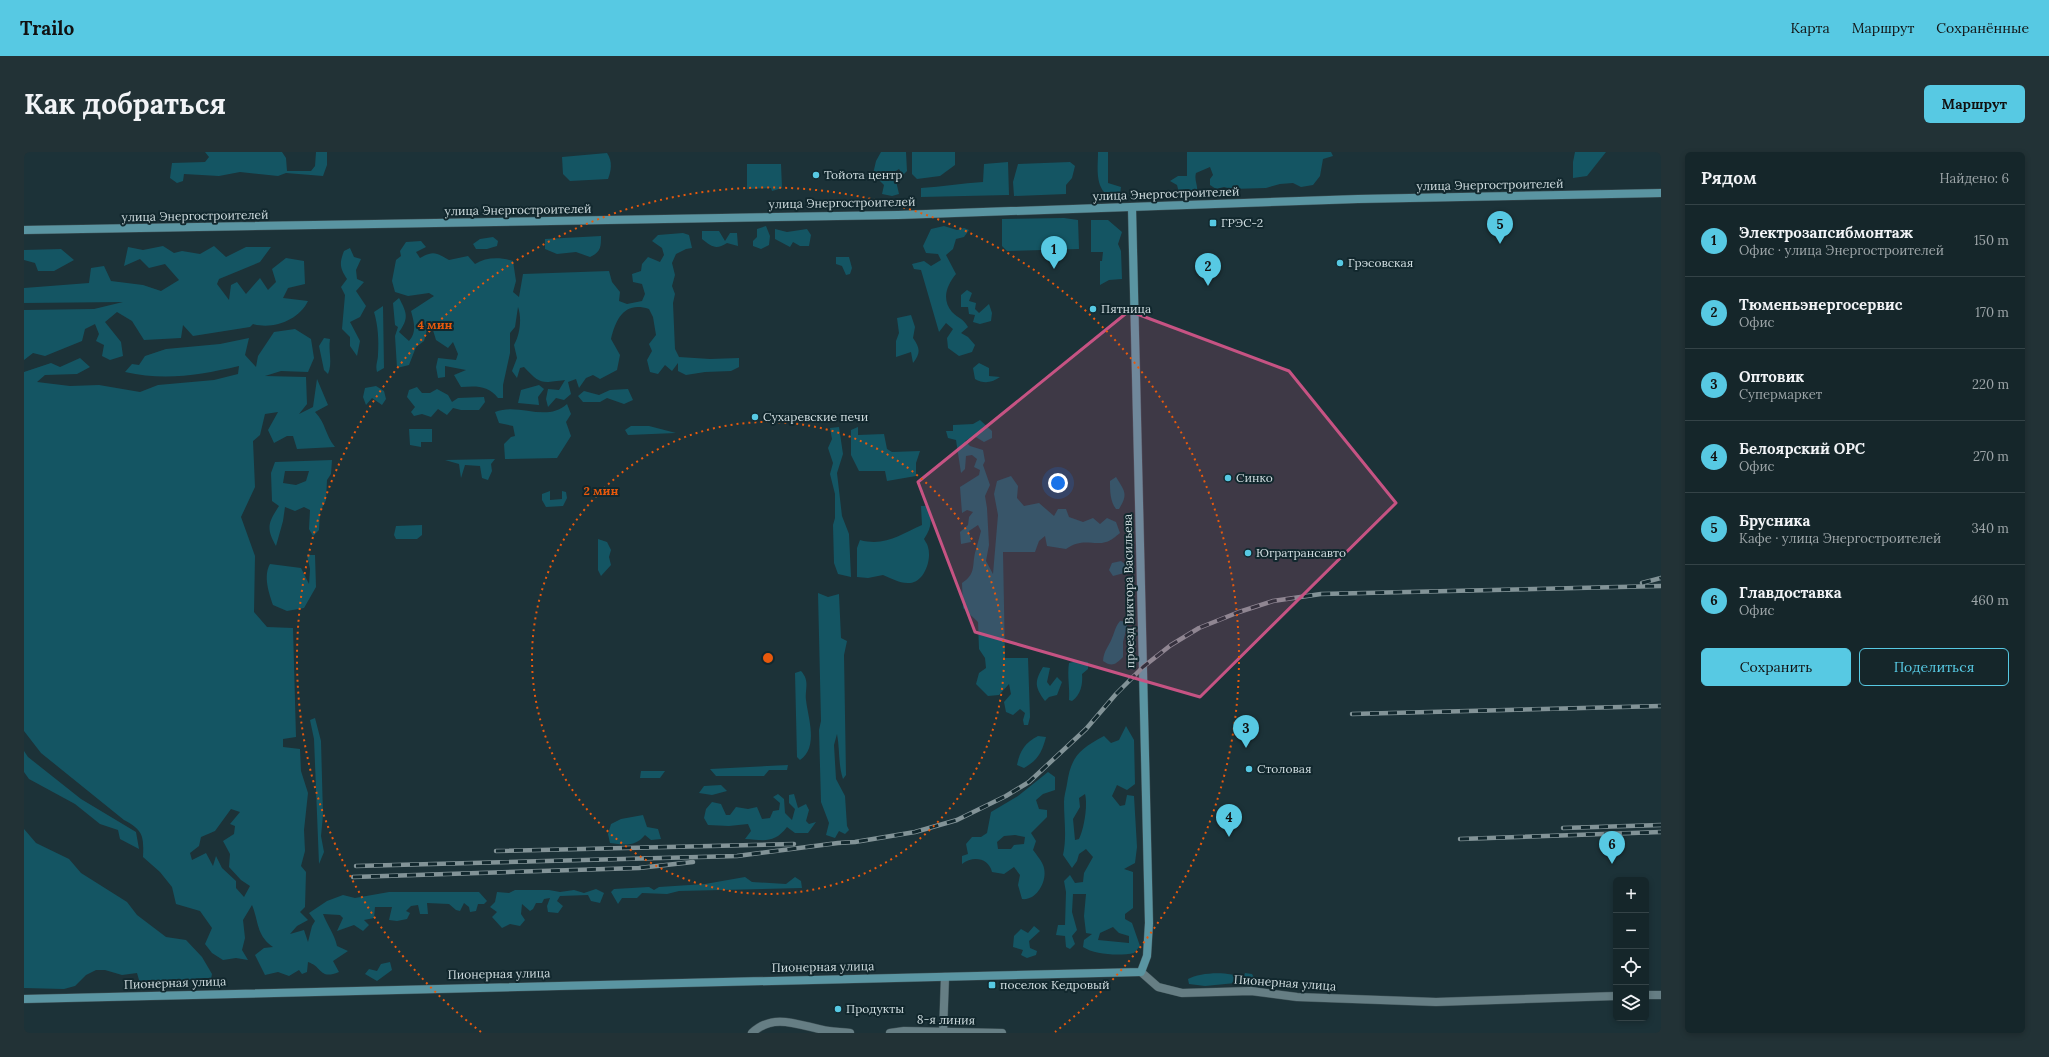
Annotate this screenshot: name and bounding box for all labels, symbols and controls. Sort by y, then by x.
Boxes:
text: Trailo [20,16,74,40]
text: Карта [1790,19,1830,37]
text: Маршрут [1852,19,1914,37]
text: Сохранённые [1936,19,2029,37]
button: Маршрут [1924,85,2025,123]
text: Как добраться [24,86,226,122]
place label: Тойота центр [824,167,902,182]
text: Рядом [1701,167,1757,189]
marker: Тойота центр [811,170,821,180]
text: Найдено: 6 [1940,170,2009,187]
street label: улица Энергостроителей [1416,176,1564,193]
street label: улица Энергостроителей [1092,183,1240,204]
street label: улица Энергостроителей [768,194,916,211]
street label: улица Энергостроителей [444,201,592,218]
street label: улица Энергостроителей [121,207,269,224]
pin: 5 [1487,211,1513,244]
place label: ГРЭС-2 [1221,215,1263,230]
marker: ГРЭС-2 [1208,218,1218,228]
text: Электрозапсибмонтаж [1739,223,1913,242]
text: 1 [1711,232,1717,249]
text: 150 m [1974,232,2009,249]
pin: 1 [1041,236,1067,269]
text: Офис · улица Энергостроителей [1739,242,1944,259]
pin: 2 [1195,253,1221,286]
place label: Грэсовская [1348,255,1413,270]
marker: Грэсовская [1335,258,1345,268]
text: Тюменьэнергосервис [1739,295,1903,314]
place label: Пятница [1101,301,1151,316]
marker: Пятница [1088,304,1098,314]
text: 2 [1711,304,1717,321]
text: 170 m [1975,304,2009,321]
text: Офис [1739,314,1774,331]
text: 4 мин [417,317,453,332]
text: Оптовик [1739,367,1804,386]
text: 3 [1710,376,1718,393]
text: 220 m [1972,376,2009,393]
text: Супермаркет [1739,386,1822,403]
place label: Сухаревские печи [763,409,868,424]
marker: Сухаревские печи [750,412,760,422]
text: Белоярский ОРС [1739,439,1865,458]
text: 4 [1710,448,1718,465]
text: 270 m [1973,448,2009,465]
text: Офис [1739,458,1774,475]
place label: Синко [1236,470,1273,485]
your location [1048,473,1068,493]
marker: Синко [1223,473,1233,483]
text: 2 мин [583,483,619,498]
text: Брусника [1739,511,1810,530]
street label: проезд Виктора Васильева [1120,514,1137,668]
text: 5 [1710,520,1718,537]
text: 340 m [1972,520,2009,537]
text: Кафе · улица Энергостроителей [1739,530,1941,547]
place label: Югратрансавто [1256,545,1346,560]
marker: Югратрансавто [1243,548,1253,558]
text: Главдоставка [1739,583,1842,602]
text: 6 [1710,592,1718,609]
text: 460 m [1971,592,2009,609]
text: Офис [1739,602,1774,619]
button: Сохранить [1701,648,1851,686]
button: Поделиться [1859,648,2009,686]
centre of rings [761,651,775,665]
pin: 3 [1233,715,1259,748]
place label: Столовая [1257,761,1311,776]
marker: Столовая [1244,764,1254,774]
pin: 4 [1216,804,1242,837]
pin: 6 [1599,831,1625,864]
map controls [1613,877,1649,1021]
button: + [1613,877,1649,913]
button: − [1613,913,1649,949]
button: locate [1613,949,1649,985]
street label: Пионерная улица [772,958,874,975]
street label: Пионерная улица [448,965,550,982]
street label: Пионерная улица [1233,971,1337,994]
street label: Пионерная улица [123,973,227,992]
place label: поселок Кедровый [1000,977,1109,992]
marker: поселок Кедровый [987,980,997,990]
button: layers [1613,985,1649,1021]
place label: Продукты [846,1001,904,1016]
marker: Продукты [833,1004,843,1014]
street label: 8-я линия [917,1011,975,1028]

